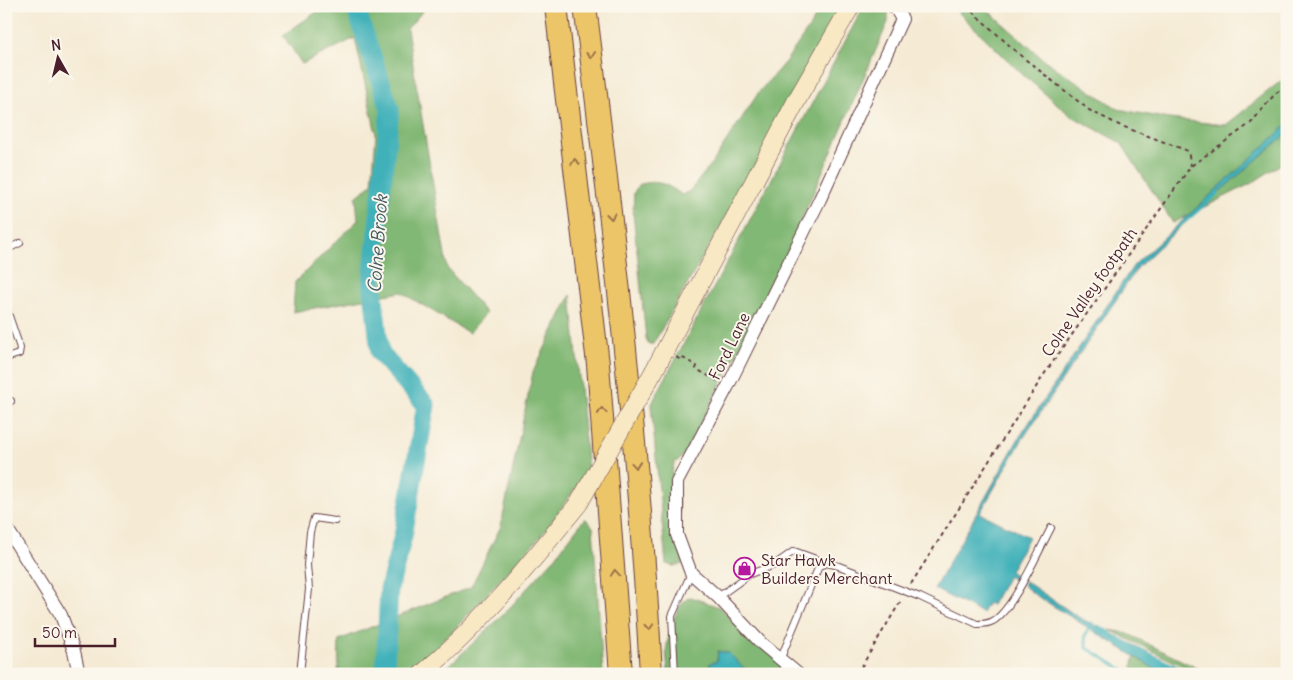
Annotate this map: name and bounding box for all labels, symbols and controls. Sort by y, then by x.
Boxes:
north arrow [32,32,82,82]
text: N [50,36,62,55]
one-way arrow [585,51,596,59]
one-way arrow [570,158,581,166]
water label: Colne Brook [363,192,393,294]
one-way arrow [605,212,616,220]
street label: Colne Valley footpath [1037,224,1141,360]
street label: Ford Lane [704,309,754,383]
one-way arrow [596,406,607,414]
one-way arrow [630,461,641,469]
place label: Star Hawk Builders Merchant [761,550,893,588]
shop icon: Star Hawk Builders Merchant [733,557,757,581]
one-way arrow [609,568,620,576]
scale bar [35,615,115,647]
text: 50 m [42,623,77,642]
one-way arrow [643,623,654,631]

